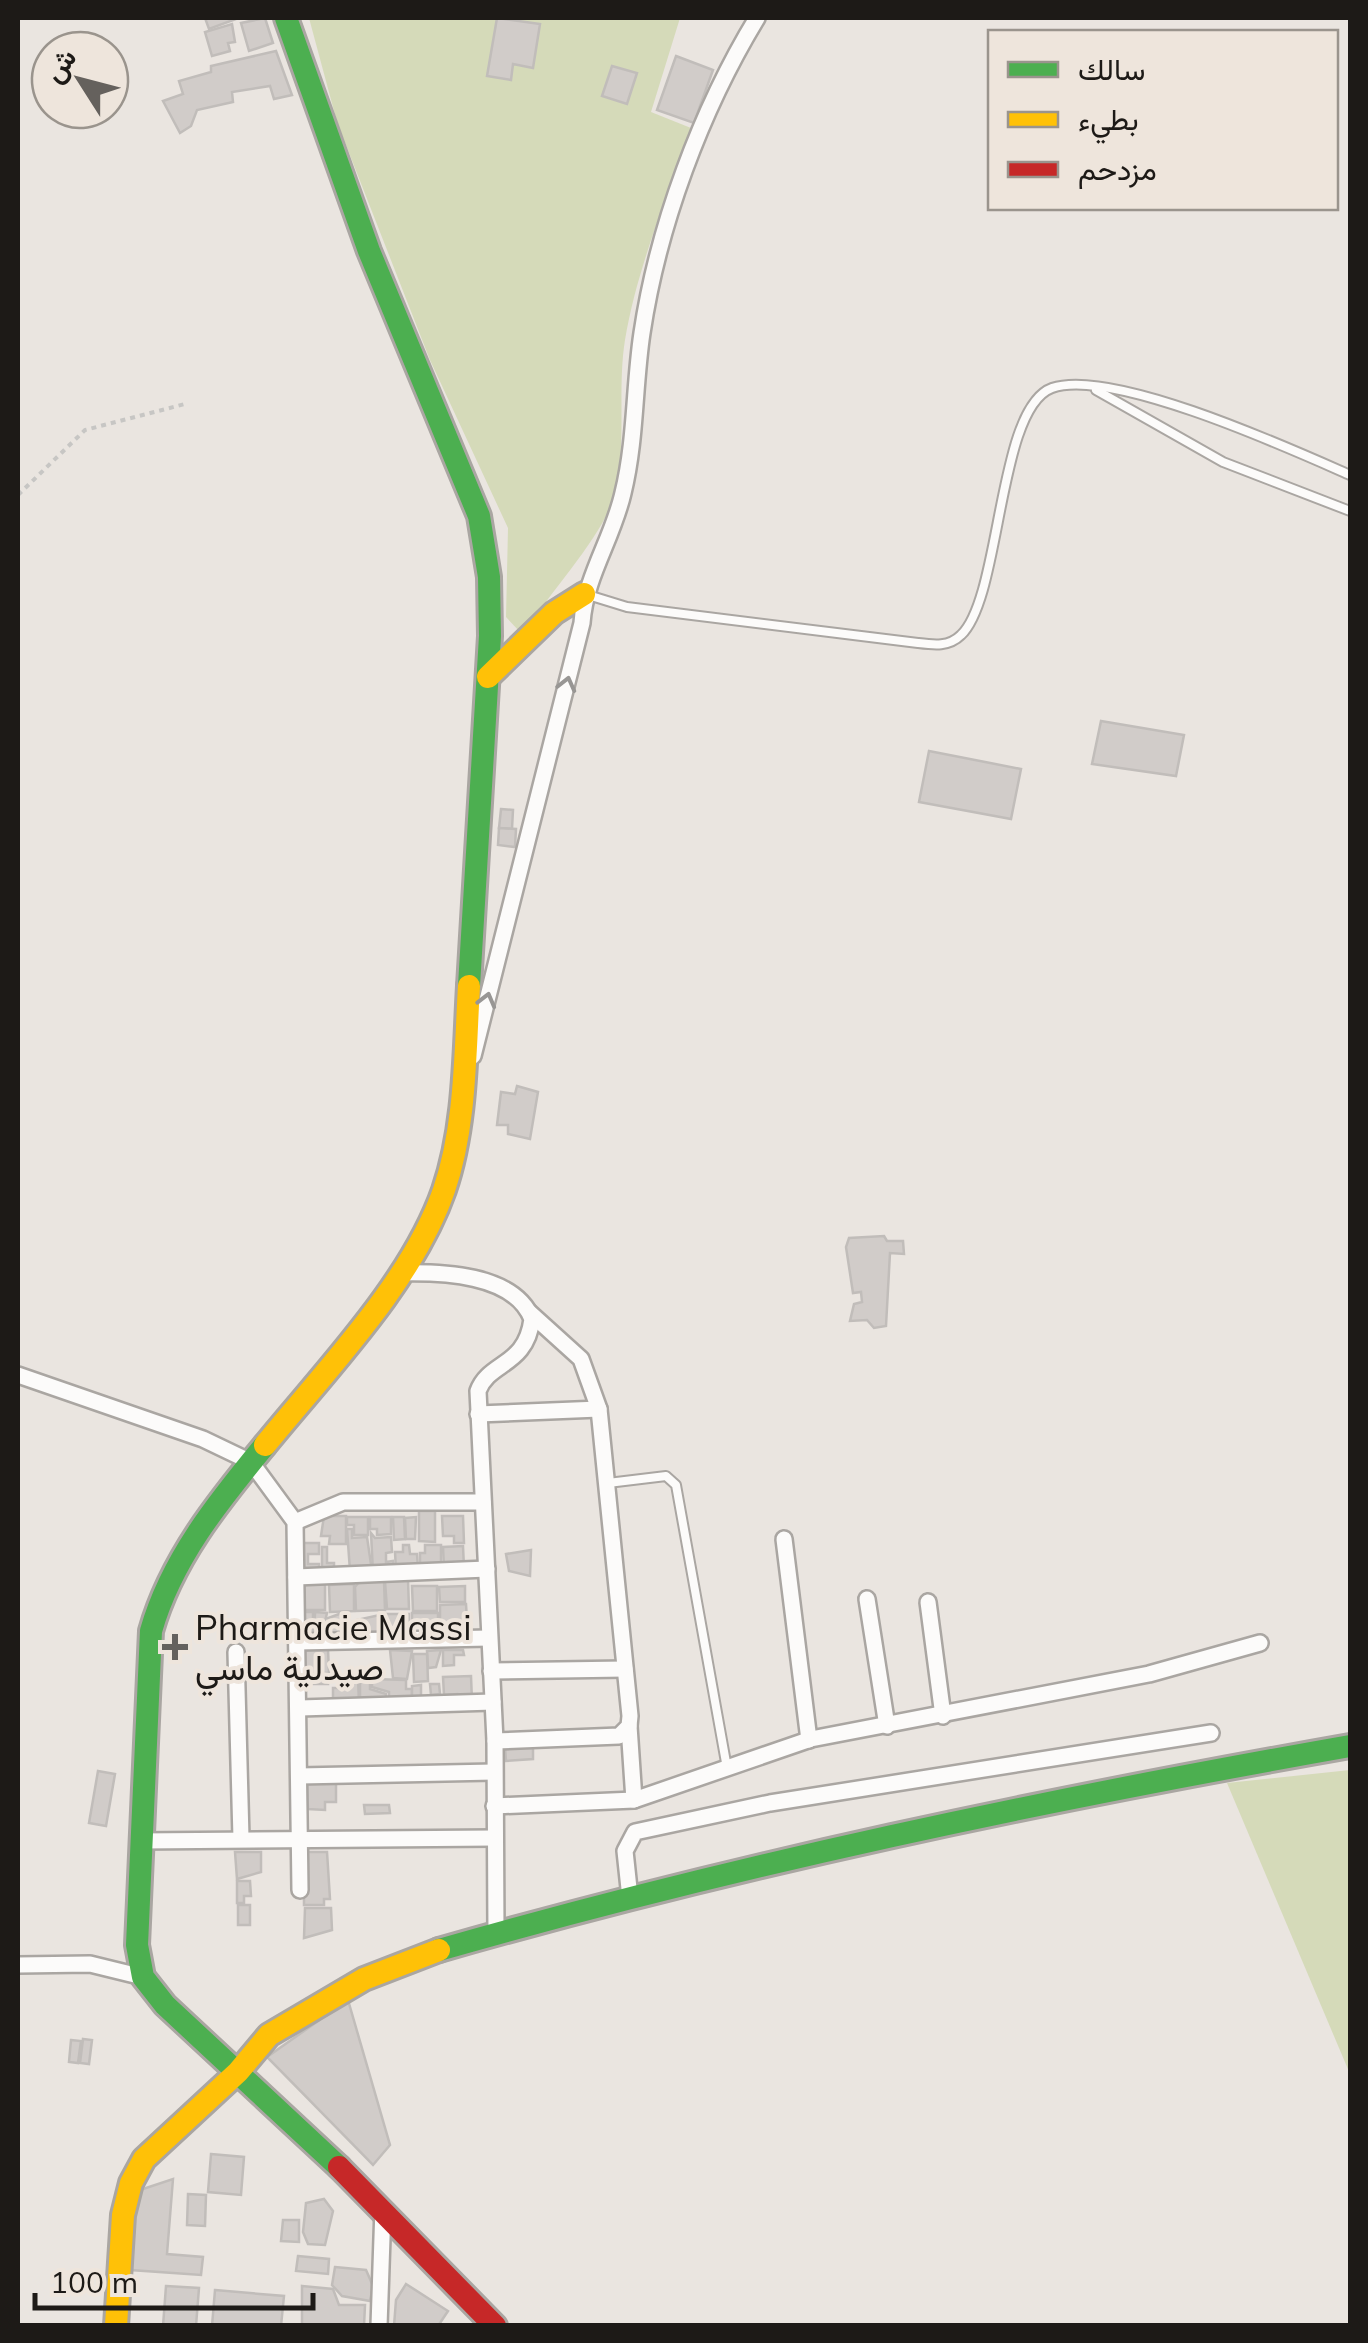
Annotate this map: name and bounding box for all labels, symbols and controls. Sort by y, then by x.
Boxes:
north arrow [30,30,130,130]
legend [988,30,1338,210]
text: ش [35,41,83,89]
text: سالك [1078,50,1145,88]
text: بطيء [1078,100,1139,144]
text: مزدحم [1078,150,1157,189]
one-way arrow [555,676,576,693]
one-way arrow [476,991,497,1009]
place label: Pharmacie Massi صيدلية ماسي [195,1605,472,1697]
marker: Pharmacie Massi صيدلية ماسي [164,1636,186,1658]
scale bar [35,2248,312,2310]
text: 100 m [50,2263,138,2301]

